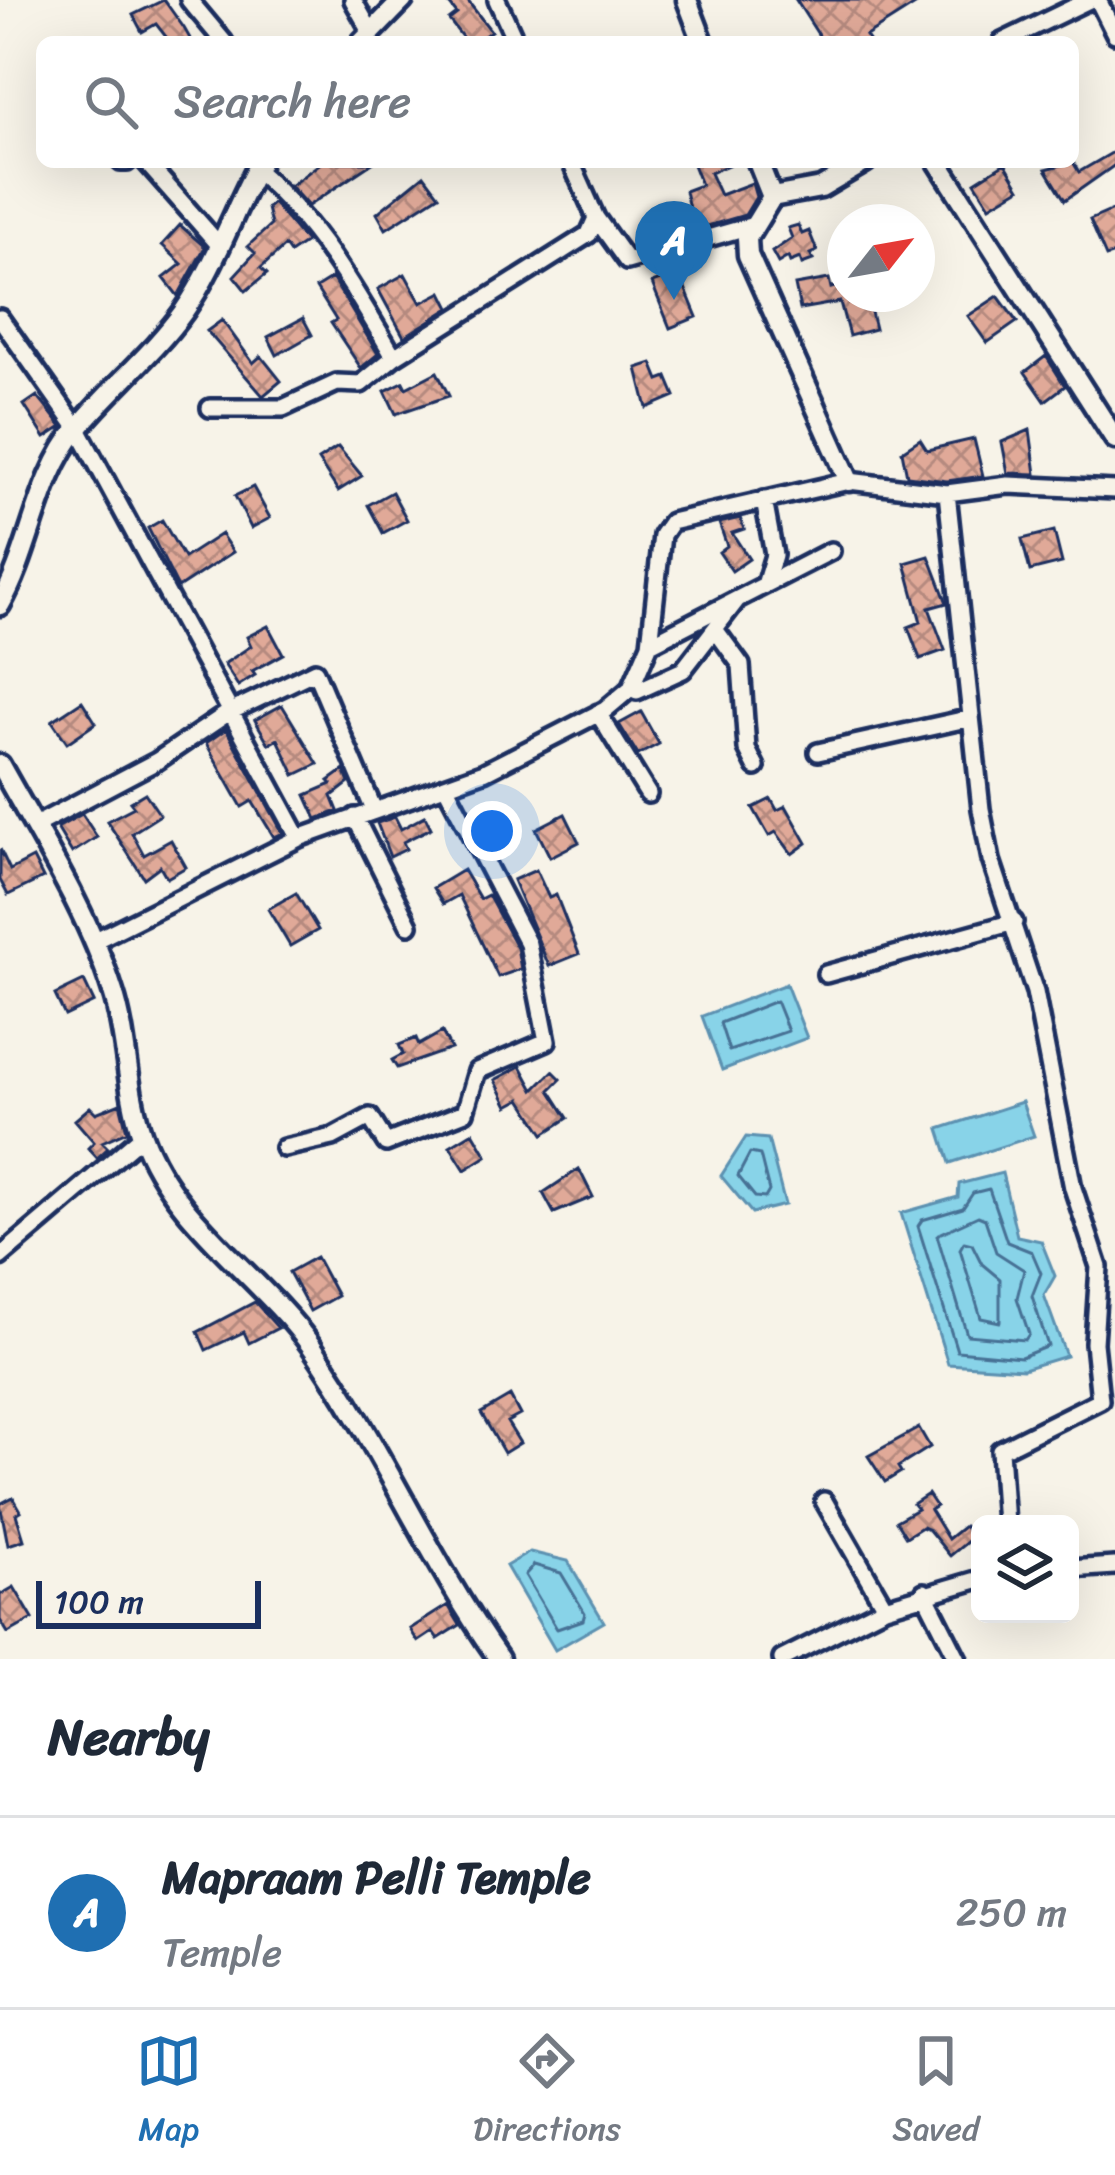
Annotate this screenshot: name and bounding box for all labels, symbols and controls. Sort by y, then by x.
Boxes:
search box [36,36,1079,168]
text: Search here [174,62,411,142]
icon: search [78,69,144,135]
pin: A [635,201,713,300]
north arrow [827,204,935,312]
your location [462,801,522,861]
map controls [971,1515,1079,1623]
button: layers [971,1515,1079,1623]
text: 100 m [54,1573,144,1631]
scale bar [36,1575,261,1628]
text: Nearby [48,1692,209,1782]
text: Mapraam Pelli Temple [162,1838,591,1918]
text: A [74,1878,100,1947]
text: 250 m [956,1878,1067,1947]
text: Temple [162,1918,282,1987]
tab: Map [136,2028,202,2158]
tab: Directions [473,2028,621,2158]
tab: Saved [892,2028,979,2158]

